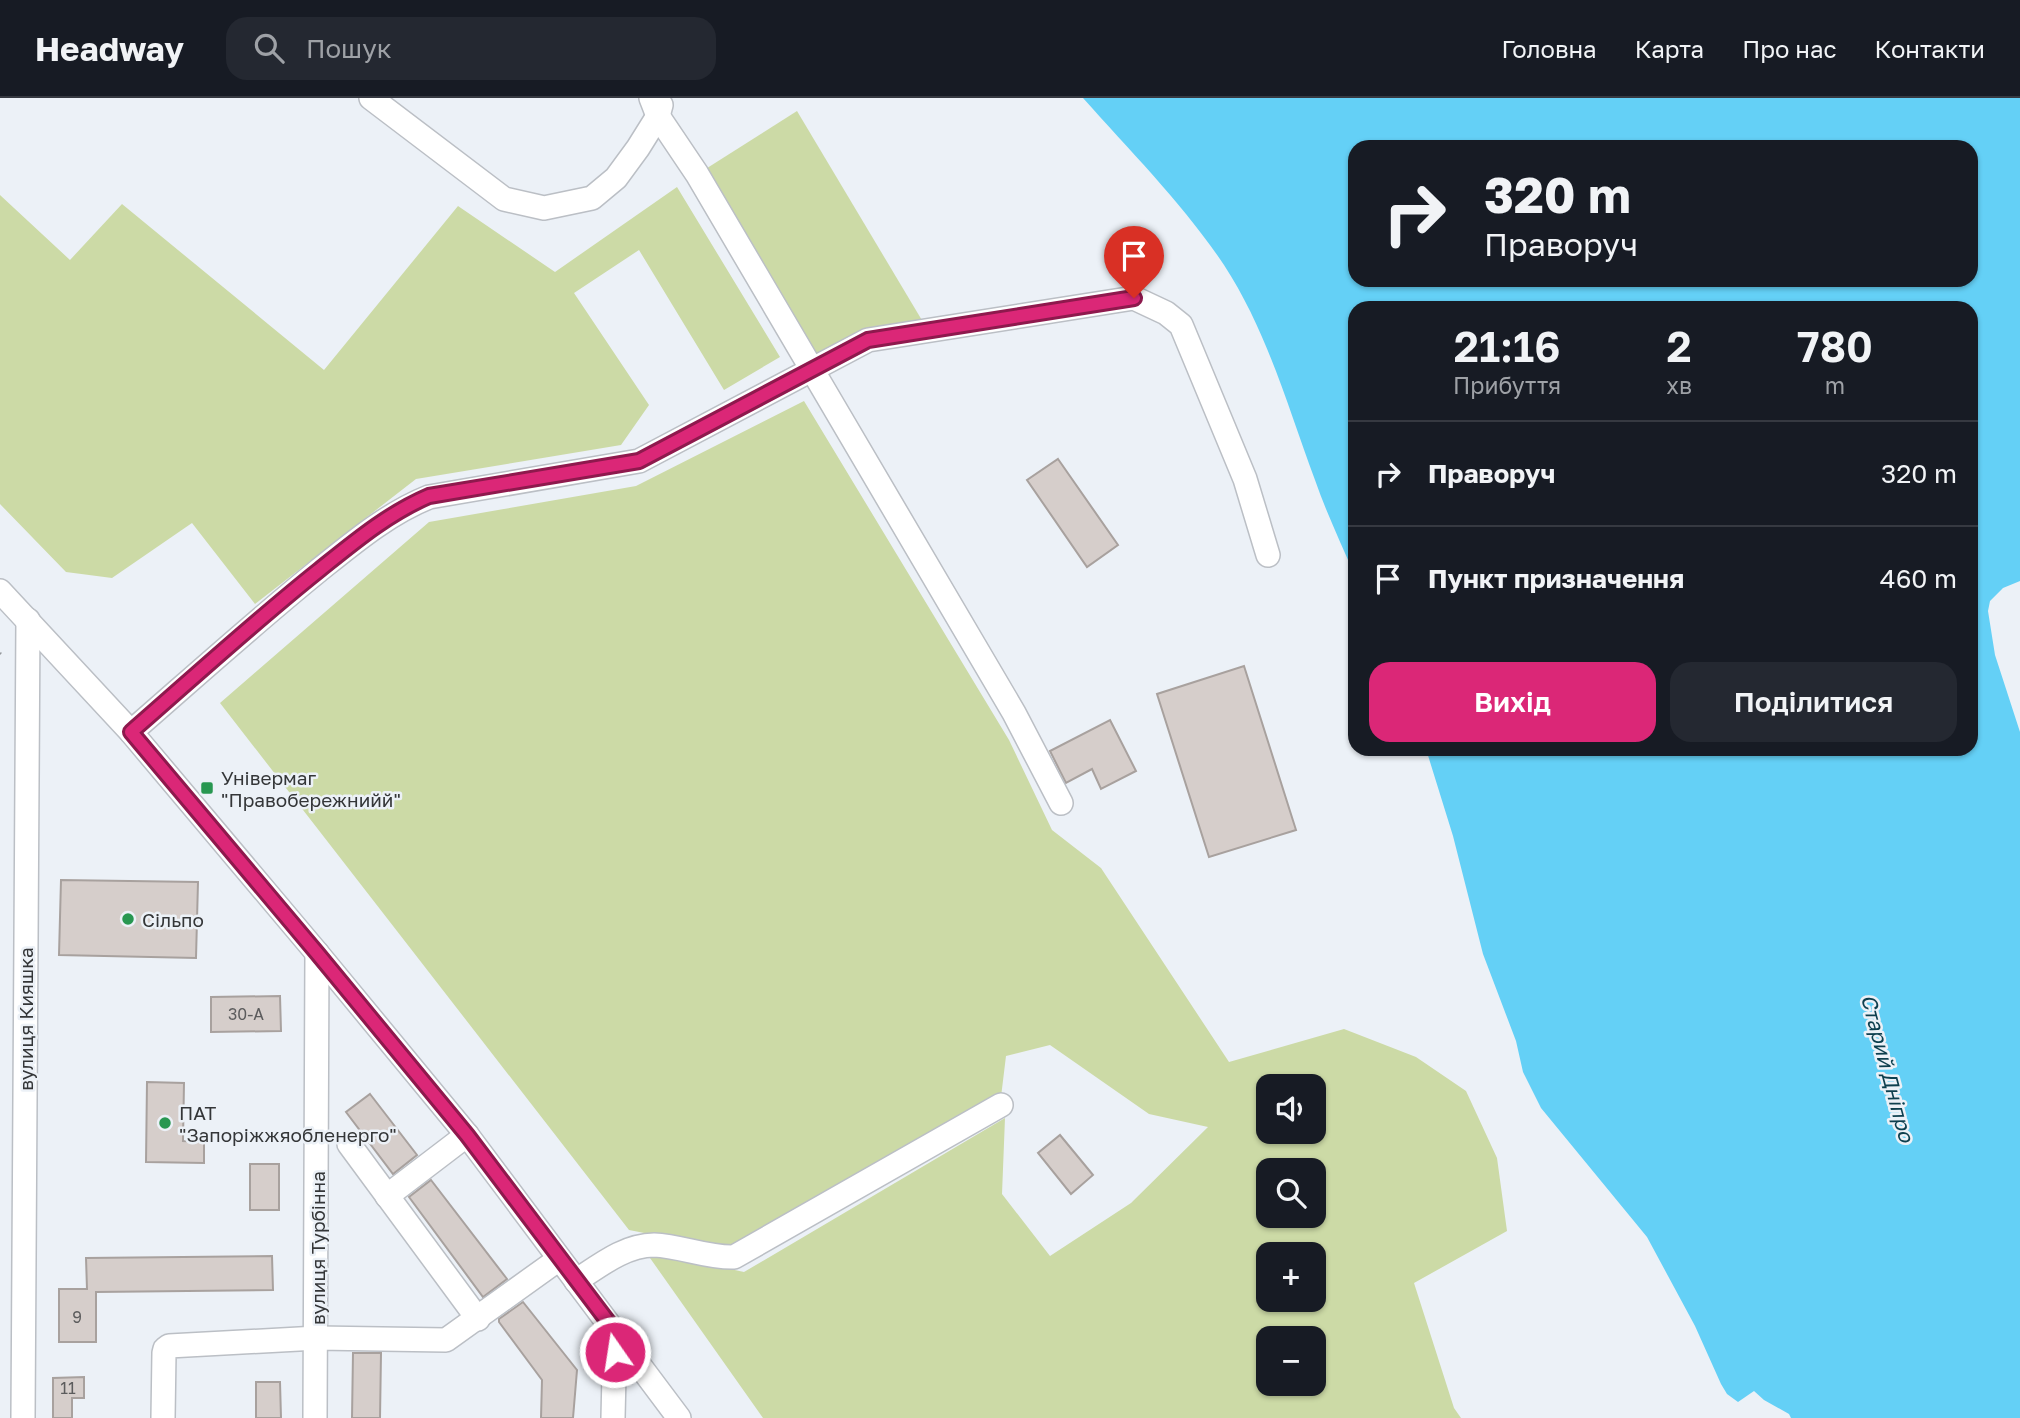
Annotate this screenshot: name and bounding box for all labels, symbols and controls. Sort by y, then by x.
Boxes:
search box [226,17,716,80]
text: Headway [35,29,184,68]
icon: search [250,29,288,67]
text: Пошук [306,33,392,64]
text: Головна [1501,34,1597,63]
text: Карта [1635,34,1704,63]
text: Про нас [1742,34,1837,63]
text: Контакти [1875,34,1985,63]
text: 320 m [1484,165,1631,224]
icon: right [1369,168,1460,259]
text: Праворуч [1484,225,1638,263]
pin [1104,226,1164,298]
icon: arrive [1115,237,1153,275]
text: 21:16 [1454,321,1560,371]
text: 2 [1666,321,1692,371]
text: 780 [1797,321,1873,371]
text: Прибуття [1453,371,1561,399]
text: хв [1666,371,1692,399]
text: m [1825,371,1845,399]
icon: right [1369,455,1407,493]
text: Праворуч [1428,458,1556,489]
text: 320 m [1881,458,1957,489]
icon: arrive [1369,560,1407,598]
text: Пункт призначення [1428,563,1684,594]
text: 460 m [1880,563,1957,594]
button: Вихід [1369,662,1656,742]
button: Поділитися [1670,662,1957,742]
place label: Універмаг "Правобережнийй" [221,766,401,811]
marker: Універмаг "Правобережнийй" [199,780,215,796]
place label: Сільпо [142,908,204,931]
marker: Сільпо [120,911,136,927]
street label: вулиця Кияшка [14,947,37,1091]
water label: Старий Дніпро [1856,991,1921,1146]
house number: 30-А [228,1004,264,1024]
map controls [1256,1074,1326,1396]
button: sound [1256,1074,1326,1144]
place label: ПАТ "Запоріжжяобленерго" [179,1101,397,1146]
marker: ПАТ "Запоріжжяобленерго" [157,1115,173,1131]
button: search [1256,1158,1326,1228]
street label: вулиця Турбінна [306,1171,329,1325]
button: + [1256,1242,1326,1312]
house number: 9 [72,1307,82,1327]
position arrow [578,1315,652,1389]
button: − [1256,1326,1326,1396]
house number: 11 [60,1378,76,1398]

